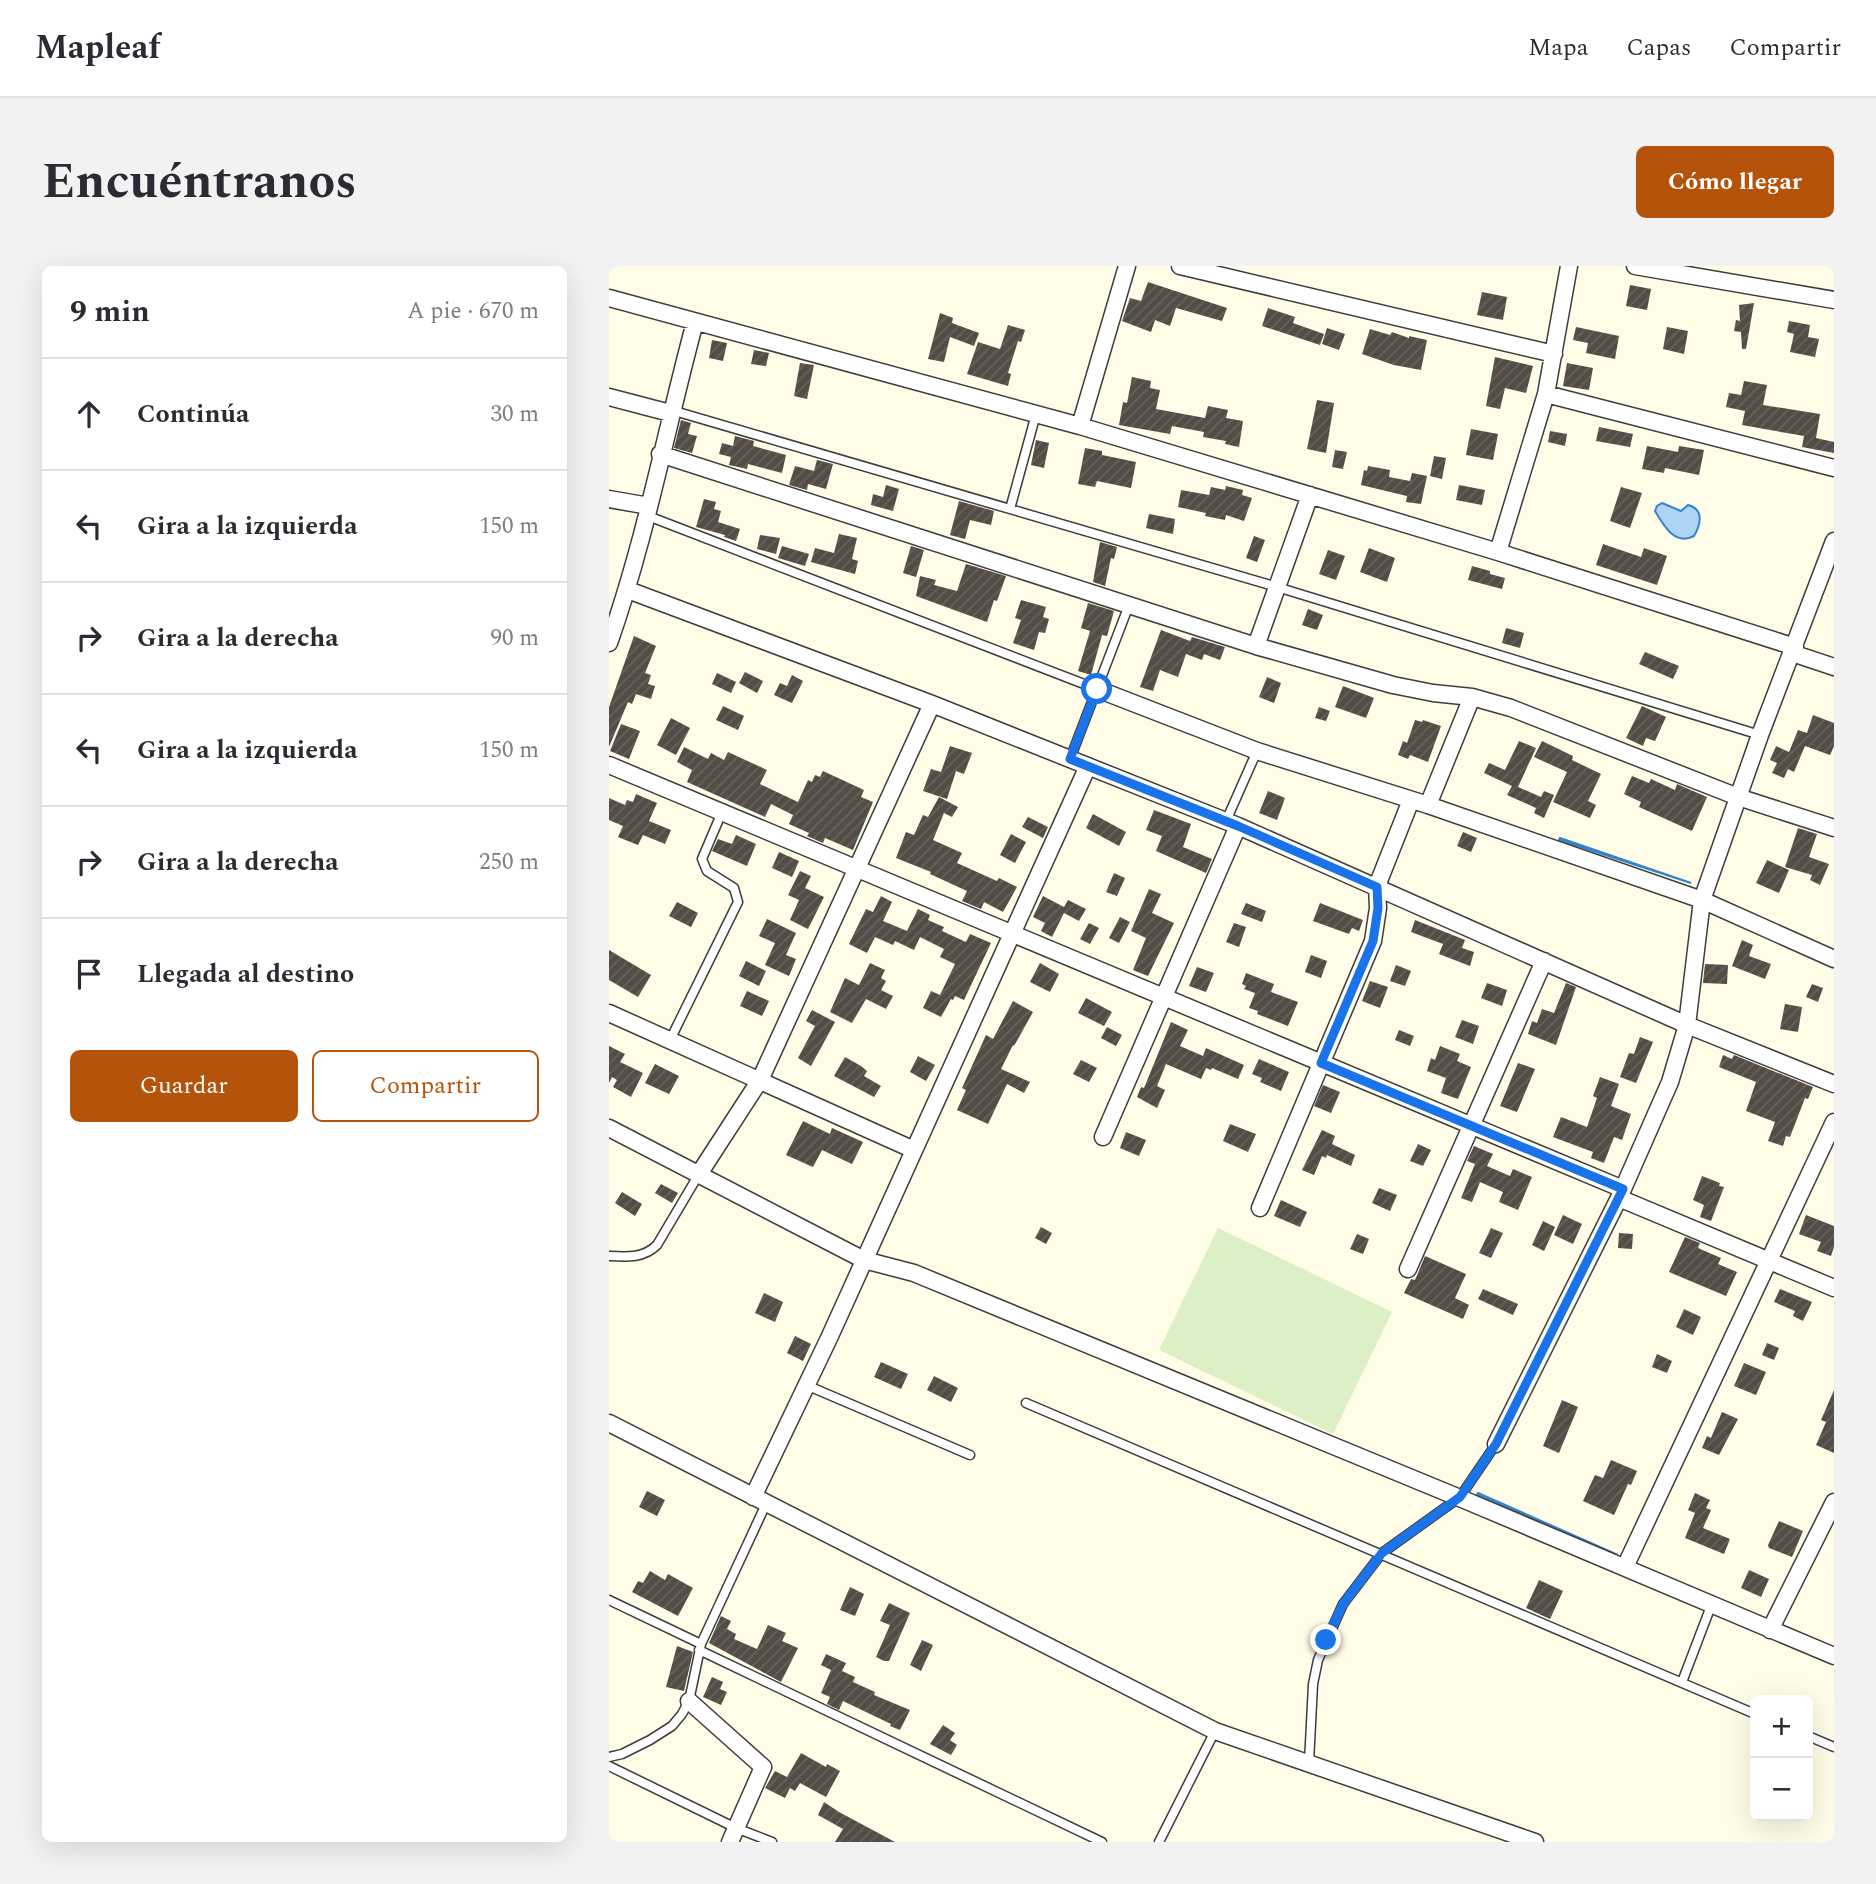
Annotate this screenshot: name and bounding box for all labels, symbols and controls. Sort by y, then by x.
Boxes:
text: Mapleaf [35,23,161,73]
text: Mapa [1528,30,1588,66]
text: Capas [1626,30,1691,66]
text: Compartir [1729,30,1841,66]
text: Encuéntranos [42,145,357,220]
button: Cómo llegar [1636,146,1834,218]
text: 9 min [70,289,150,335]
text: A pie · 670 m [407,294,539,329]
text: Continúa [137,394,249,434]
icon: ahead [70,395,108,433]
text: 30 m [490,397,539,432]
text: Gira a la izquierda [137,506,358,546]
icon: left [70,507,108,545]
text: 150 m [479,509,539,544]
text: Gira a la derecha [137,618,339,658]
icon: right [70,619,108,657]
text: 90 m [490,621,539,656]
route start [1081,673,1112,704]
text: Gira a la izquierda [137,730,358,770]
icon: left [70,731,108,769]
text: 150 m [479,733,539,768]
text: Gira a la derecha [137,842,339,882]
icon: right [70,843,108,881]
text: 250 m [479,845,539,880]
text: Llegada al destino [137,954,354,994]
icon: arrive [70,955,108,993]
button: Guardar [70,1050,298,1122]
button: Compartir [312,1050,539,1122]
route end [1310,1624,1341,1655]
map controls [1750,1695,1813,1821]
button: + [1750,1695,1813,1758]
button: − [1750,1758,1813,1821]

